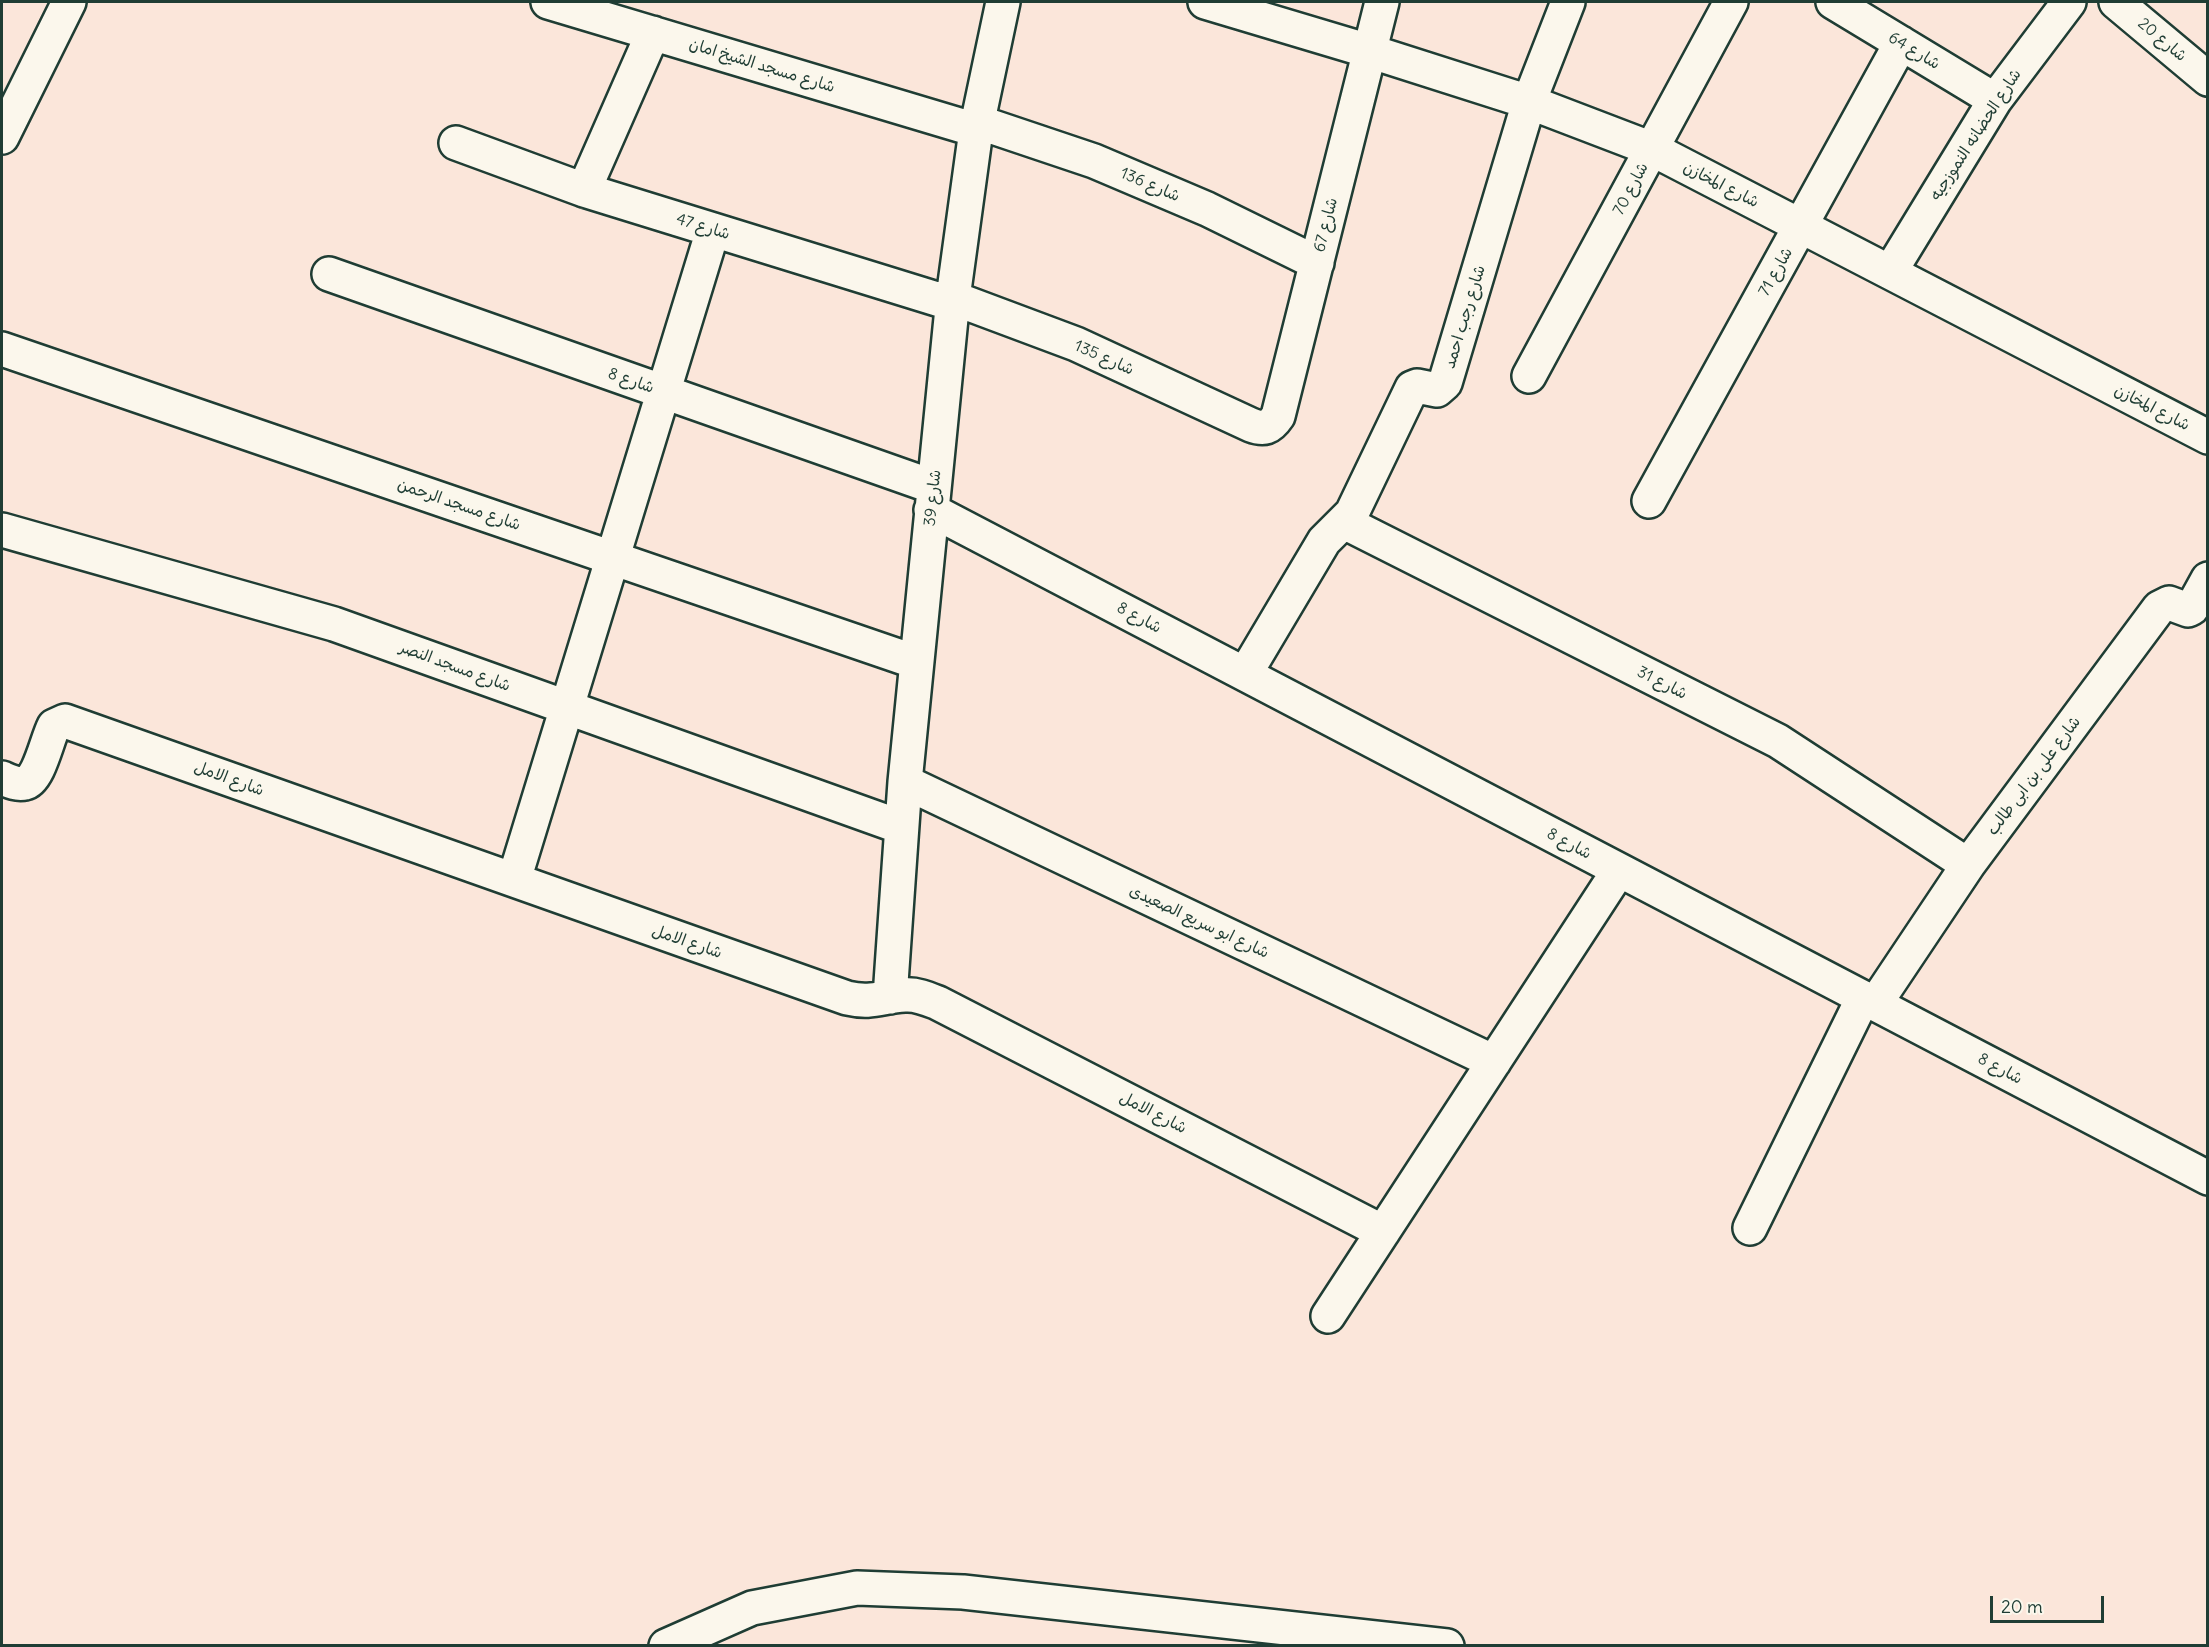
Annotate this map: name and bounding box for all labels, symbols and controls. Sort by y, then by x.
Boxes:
street label: شارع 20 [2134,14,2190,66]
street label: شارع 64 [1885,28,1943,74]
street label: شارع مسجد الشيخ امان [687,35,837,97]
street label: شارع الحضانه النموزجيه [1926,66,2026,204]
street label: شارع المخازن [1680,158,1762,212]
street label: شارع 70 [1609,159,1653,219]
street label: شارع 136 [1117,164,1183,206]
street label: شارع 67 [1310,196,1342,254]
street label: شارع 47 [674,210,732,244]
street label: شارع 71 [1755,244,1797,300]
street label: شارع رجب احمد [1440,263,1490,371]
street label: شارع 135 [1071,336,1137,380]
street label: شارع 8 [605,364,657,398]
street label: شارع المخازن [2111,381,2193,435]
street label: شارع 39 [920,469,946,527]
street label: شارع مسجد الرحمن [395,475,523,535]
street label: شارع 8 [1113,598,1165,638]
street label: شارع مسجد النصر [397,638,513,696]
street label: شارع 31 [1634,662,1690,704]
street label: شارع على بن ابى طالب [1983,713,2085,839]
street label: شارع الامل [191,758,267,800]
street label: شارع 8 [1543,824,1595,864]
street label: شارع ابو سريع الصعيدى [1126,881,1272,963]
street label: شارع الامل [649,921,725,963]
street label: شارع 8 [1974,1049,2026,1089]
street label: شارع الامل [1116,1088,1190,1138]
scale bar [1993,1584,2107,1622]
text: 20 m [2001,1595,2043,1618]

